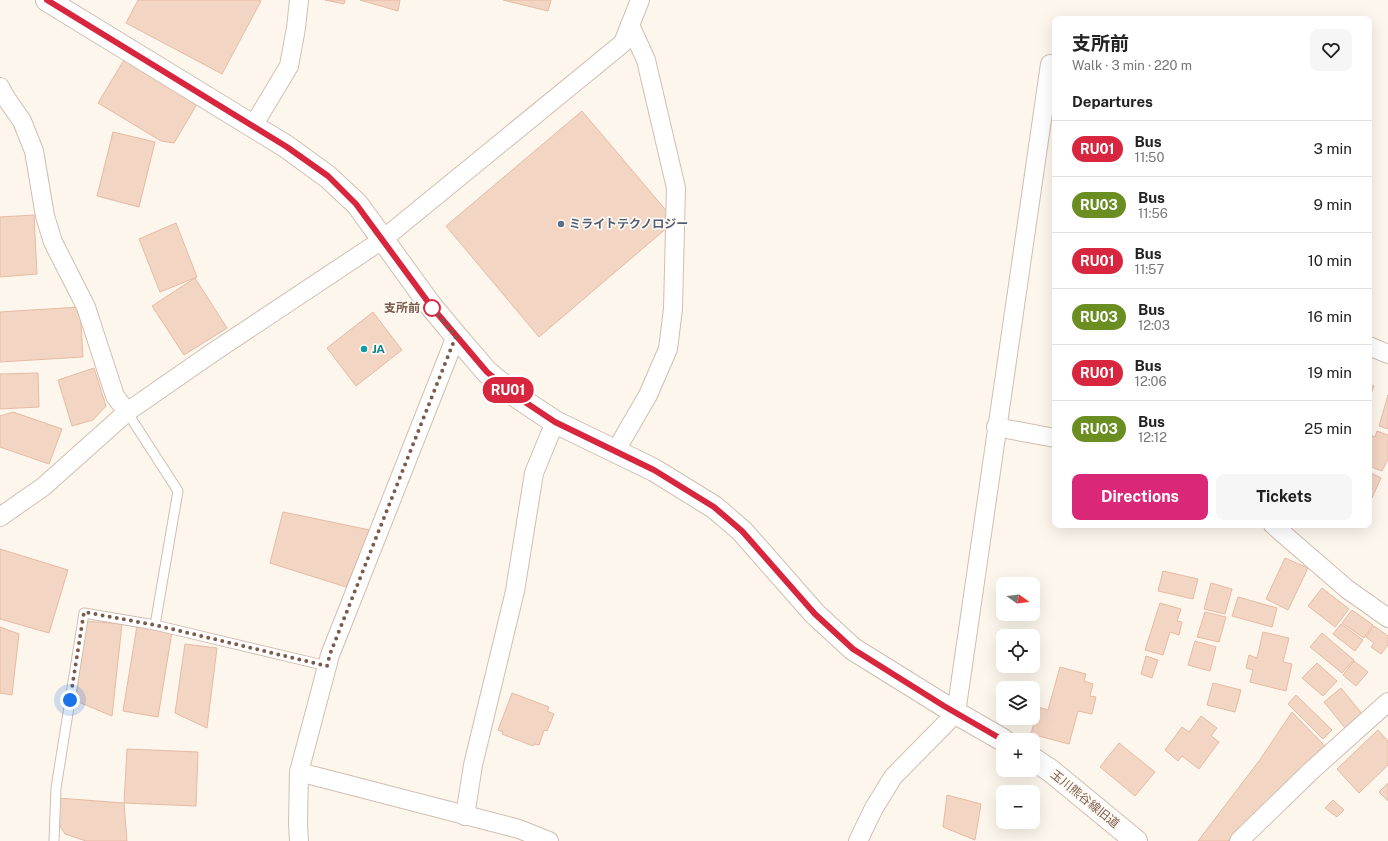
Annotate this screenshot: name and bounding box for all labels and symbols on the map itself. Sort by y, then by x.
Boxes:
place label: ミライトテクノロジー [569,217,688,231]
marker: ミライトテクノロジー [556,219,566,229]
marker: 支所前 [423,299,441,317]
place label: 支所前 [384,301,420,315]
place label: JA [372,342,385,356]
marker: JA [359,344,369,354]
line badge: RU01 [480,377,536,403]
north arrow [996,577,1040,621]
your location [60,690,80,710]
street label: 玉川熊谷線旧道 [1048,767,1122,831]

